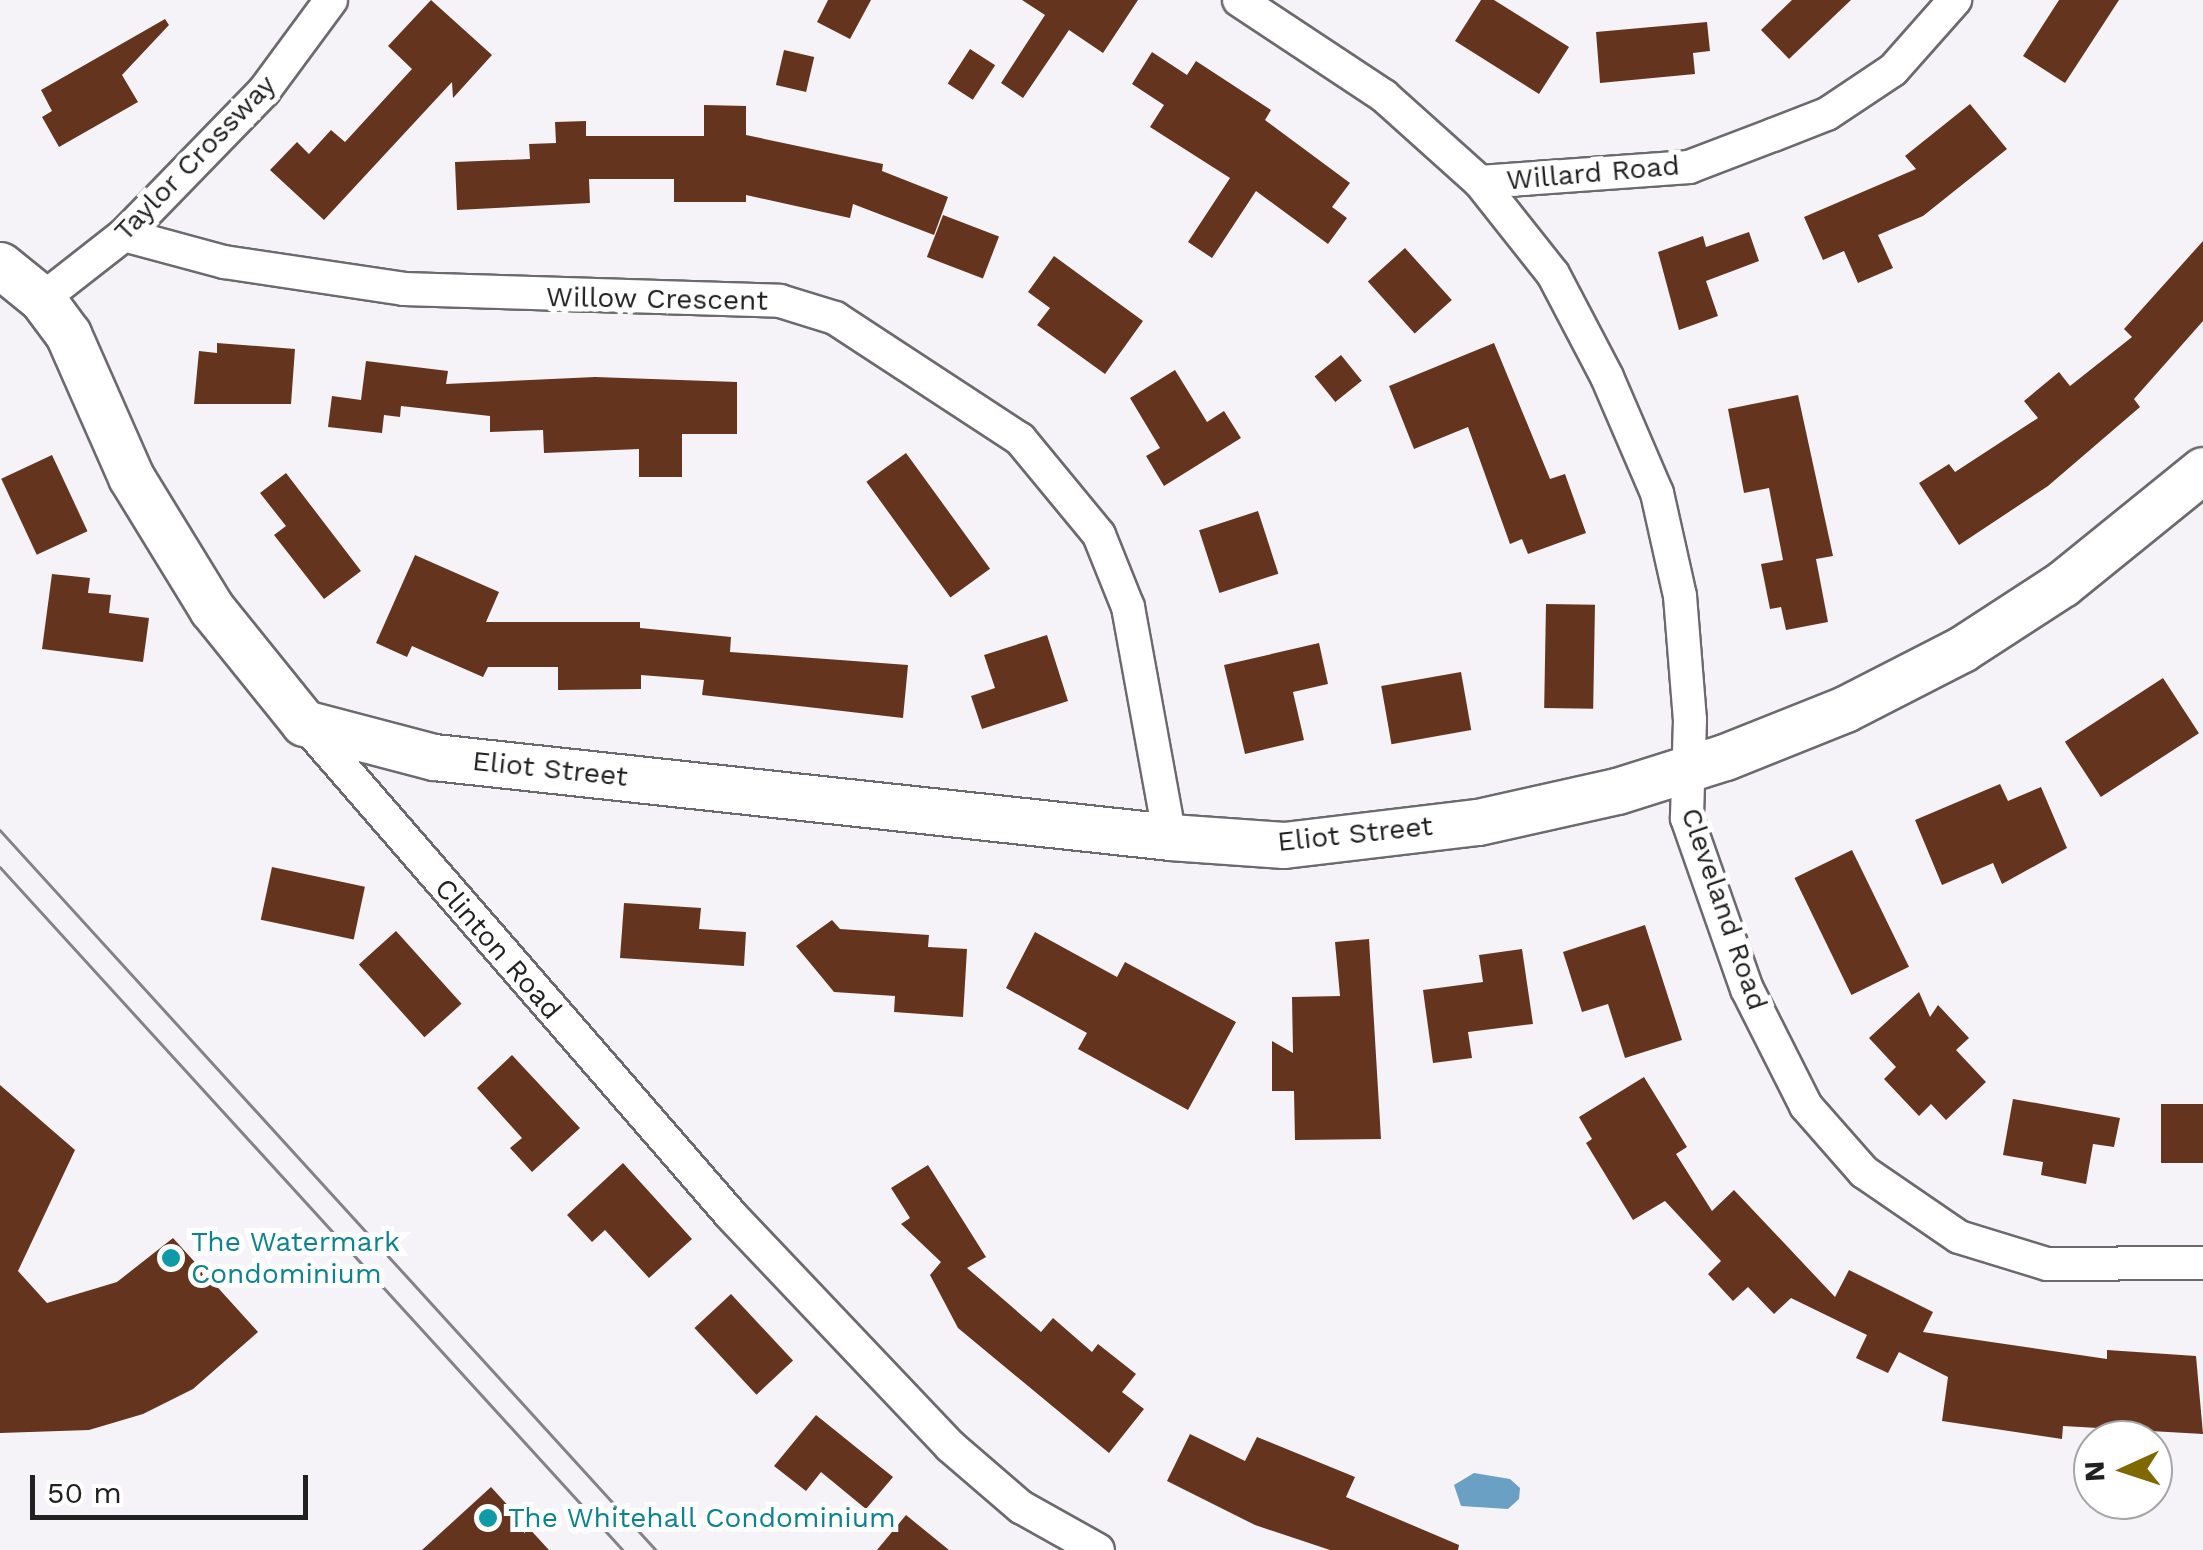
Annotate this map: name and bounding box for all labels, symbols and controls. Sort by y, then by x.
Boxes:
street label: Taylor Crossway [107,68,283,248]
street label: Willard Road [1505,149,1681,197]
street label: Willow Crescent [545,280,769,318]
street label: Eliot Street [471,744,629,794]
street label: Cleveland Road [1674,804,1774,1014]
street label: Eliot Street [1276,809,1434,859]
street label: Clinton Road [428,872,568,1026]
place label: The Watermark Condominium [191,1225,401,1291]
marker: The Watermark Condominium [160,1247,182,1269]
north arrow [2073,1420,2173,1520]
scale bar [35,1455,312,1517]
text: N [2078,1460,2112,1483]
text: 50 m [47,1475,122,1510]
place label: The Whitehall Condominium [508,1501,897,1535]
marker: The Whitehall Condominium [477,1507,499,1529]

